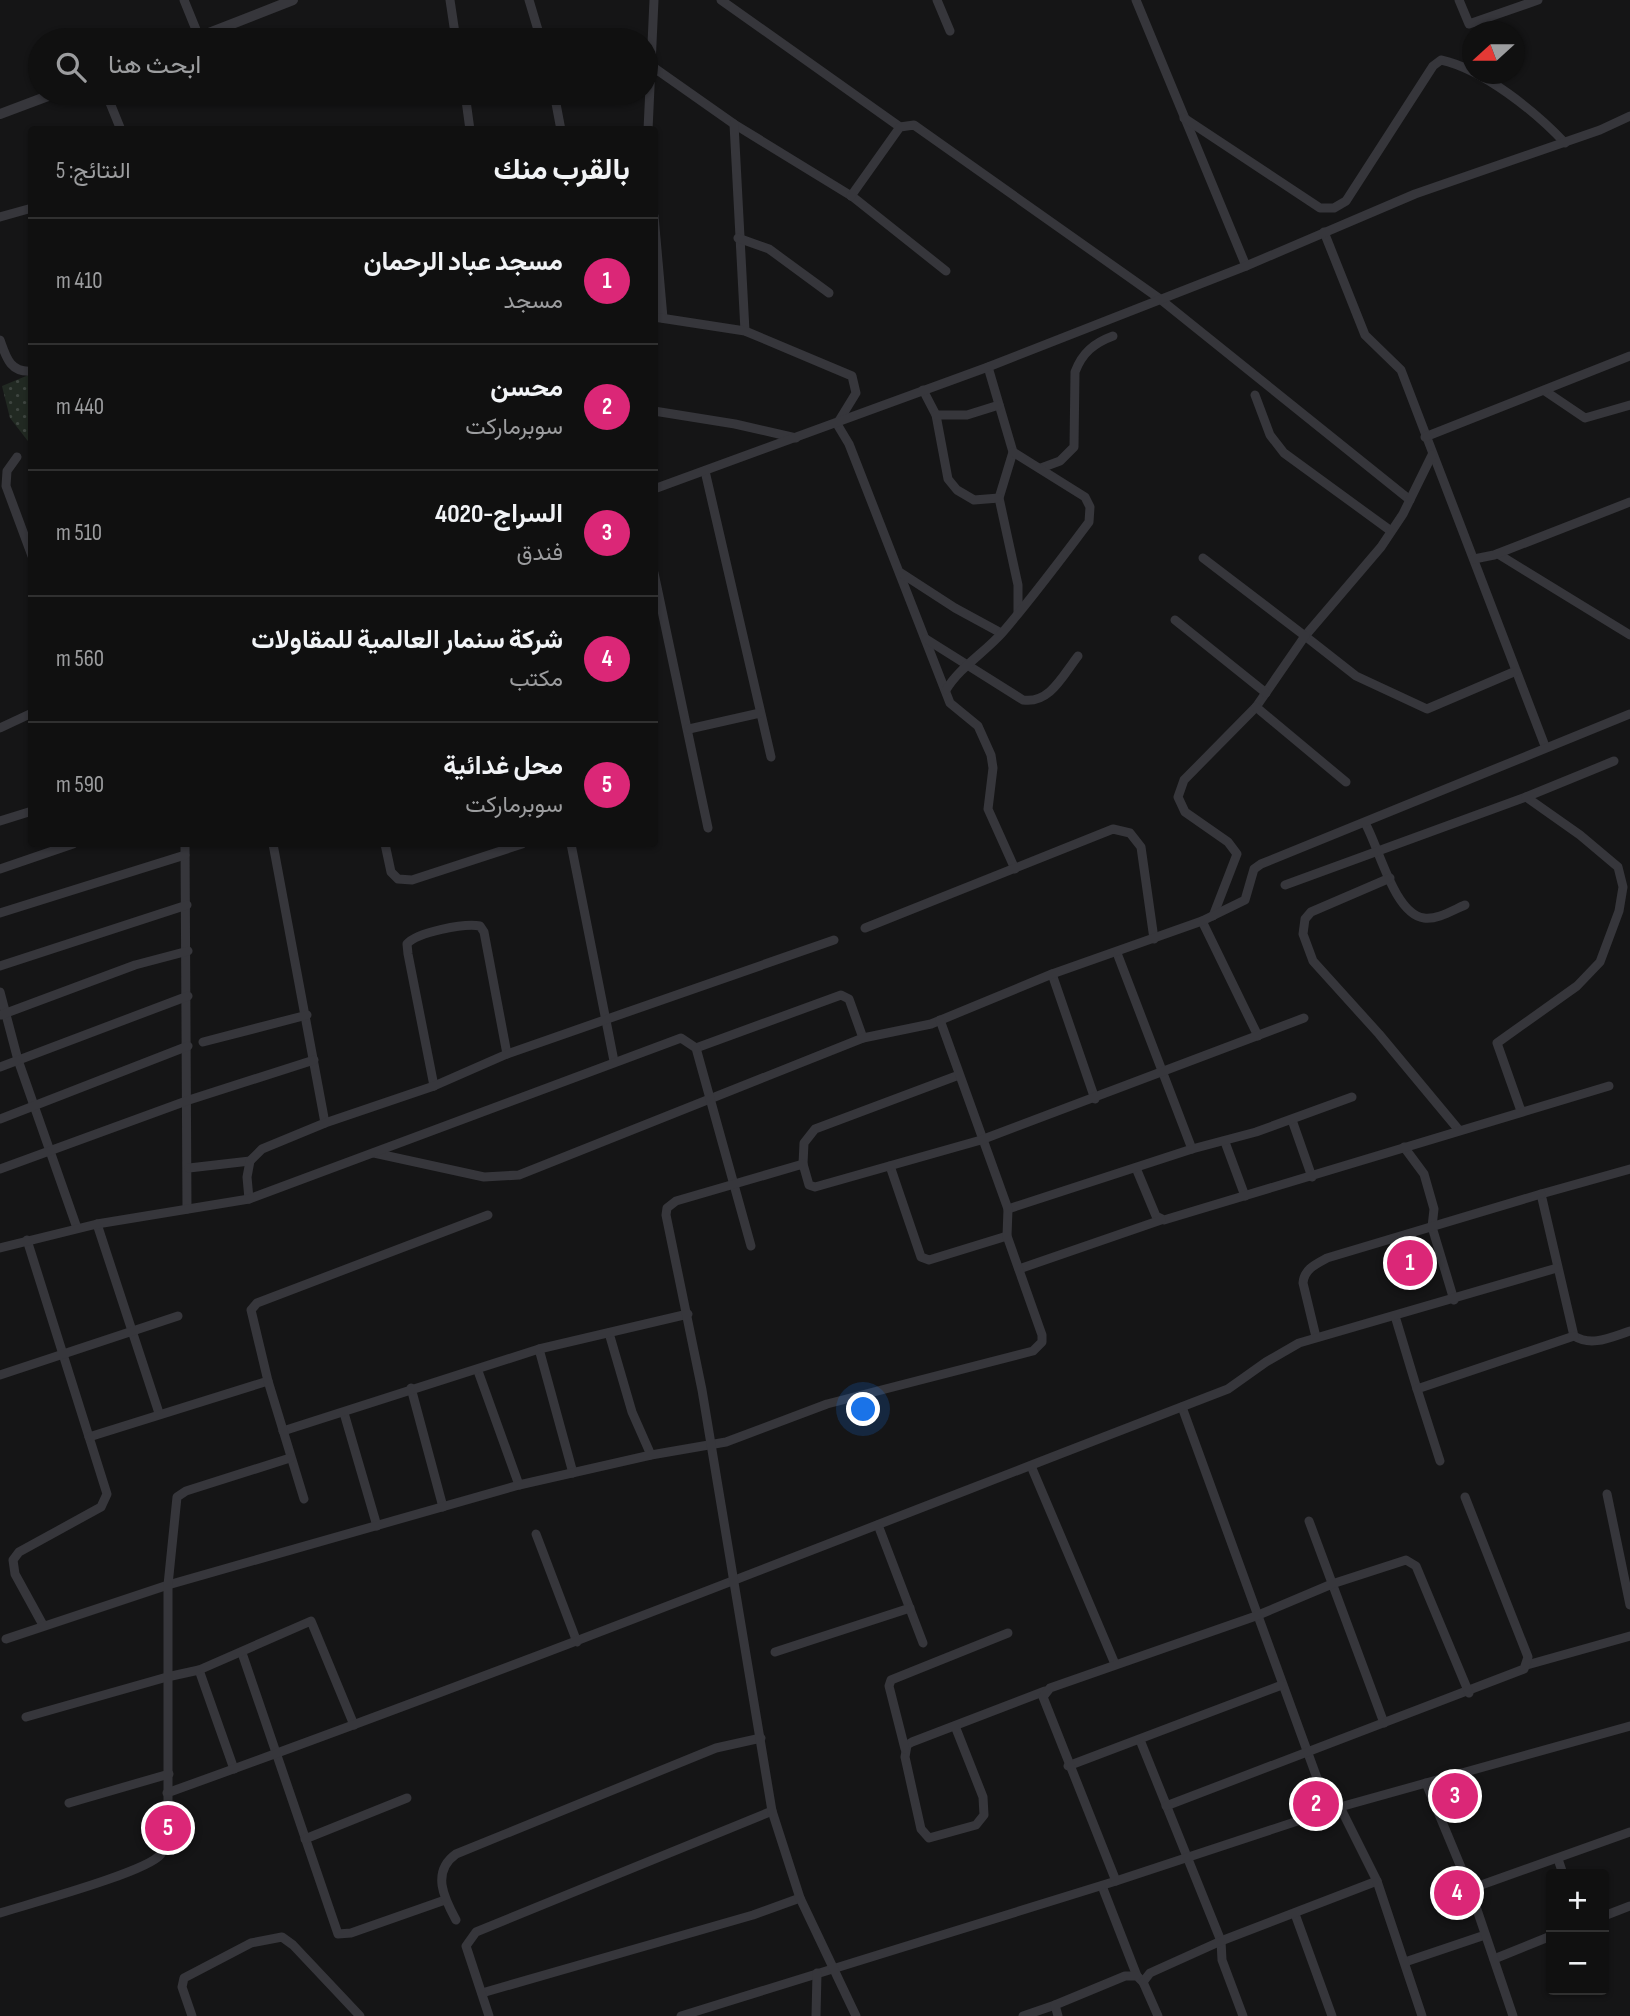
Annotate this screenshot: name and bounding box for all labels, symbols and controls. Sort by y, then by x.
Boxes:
north arrow [1462,21,1525,84]
search box [28,28,658,105]
icon: search [52,48,90,86]
text: ابحث هنا [108,50,201,81]
text: بالقرب منك [494,152,630,188]
text: النتائج: 5 [56,157,131,185]
text: مسجد عباد الرحمان [363,247,563,278]
text: 410 m [56,267,102,295]
text: 1 [602,267,612,295]
text: مسجد [503,287,563,315]
text: محسن [490,373,563,404]
text: 440 m [56,393,104,421]
text: 2 [602,393,612,421]
text: سوبرماركت [465,413,563,441]
text: السراج-4020 [435,499,563,530]
text: 510 m [56,519,102,547]
text: 3 [602,519,612,547]
text: فندق [517,539,563,567]
text: شركة سنمار العالمية للمقاولات [251,625,563,656]
text: 560 m [56,645,104,673]
text: 4 [602,645,612,673]
text: مكتب [509,665,563,693]
text: محل غدائية [443,751,563,782]
text: 590 m [56,771,104,799]
text: 5 [602,771,612,799]
text: سوبرماركت [465,791,563,819]
pin: 1 [1387,1237,1433,1289]
your location [846,1392,880,1426]
pin: 3 [1432,1770,1478,1822]
pin: 2 [1293,1778,1339,1830]
pin: 5 [145,1802,191,1854]
pin: 4 [1434,1867,1480,1919]
map controls [1546,1869,1609,1995]
button: + [1546,1869,1609,1932]
button: − [1546,1932,1609,1995]

